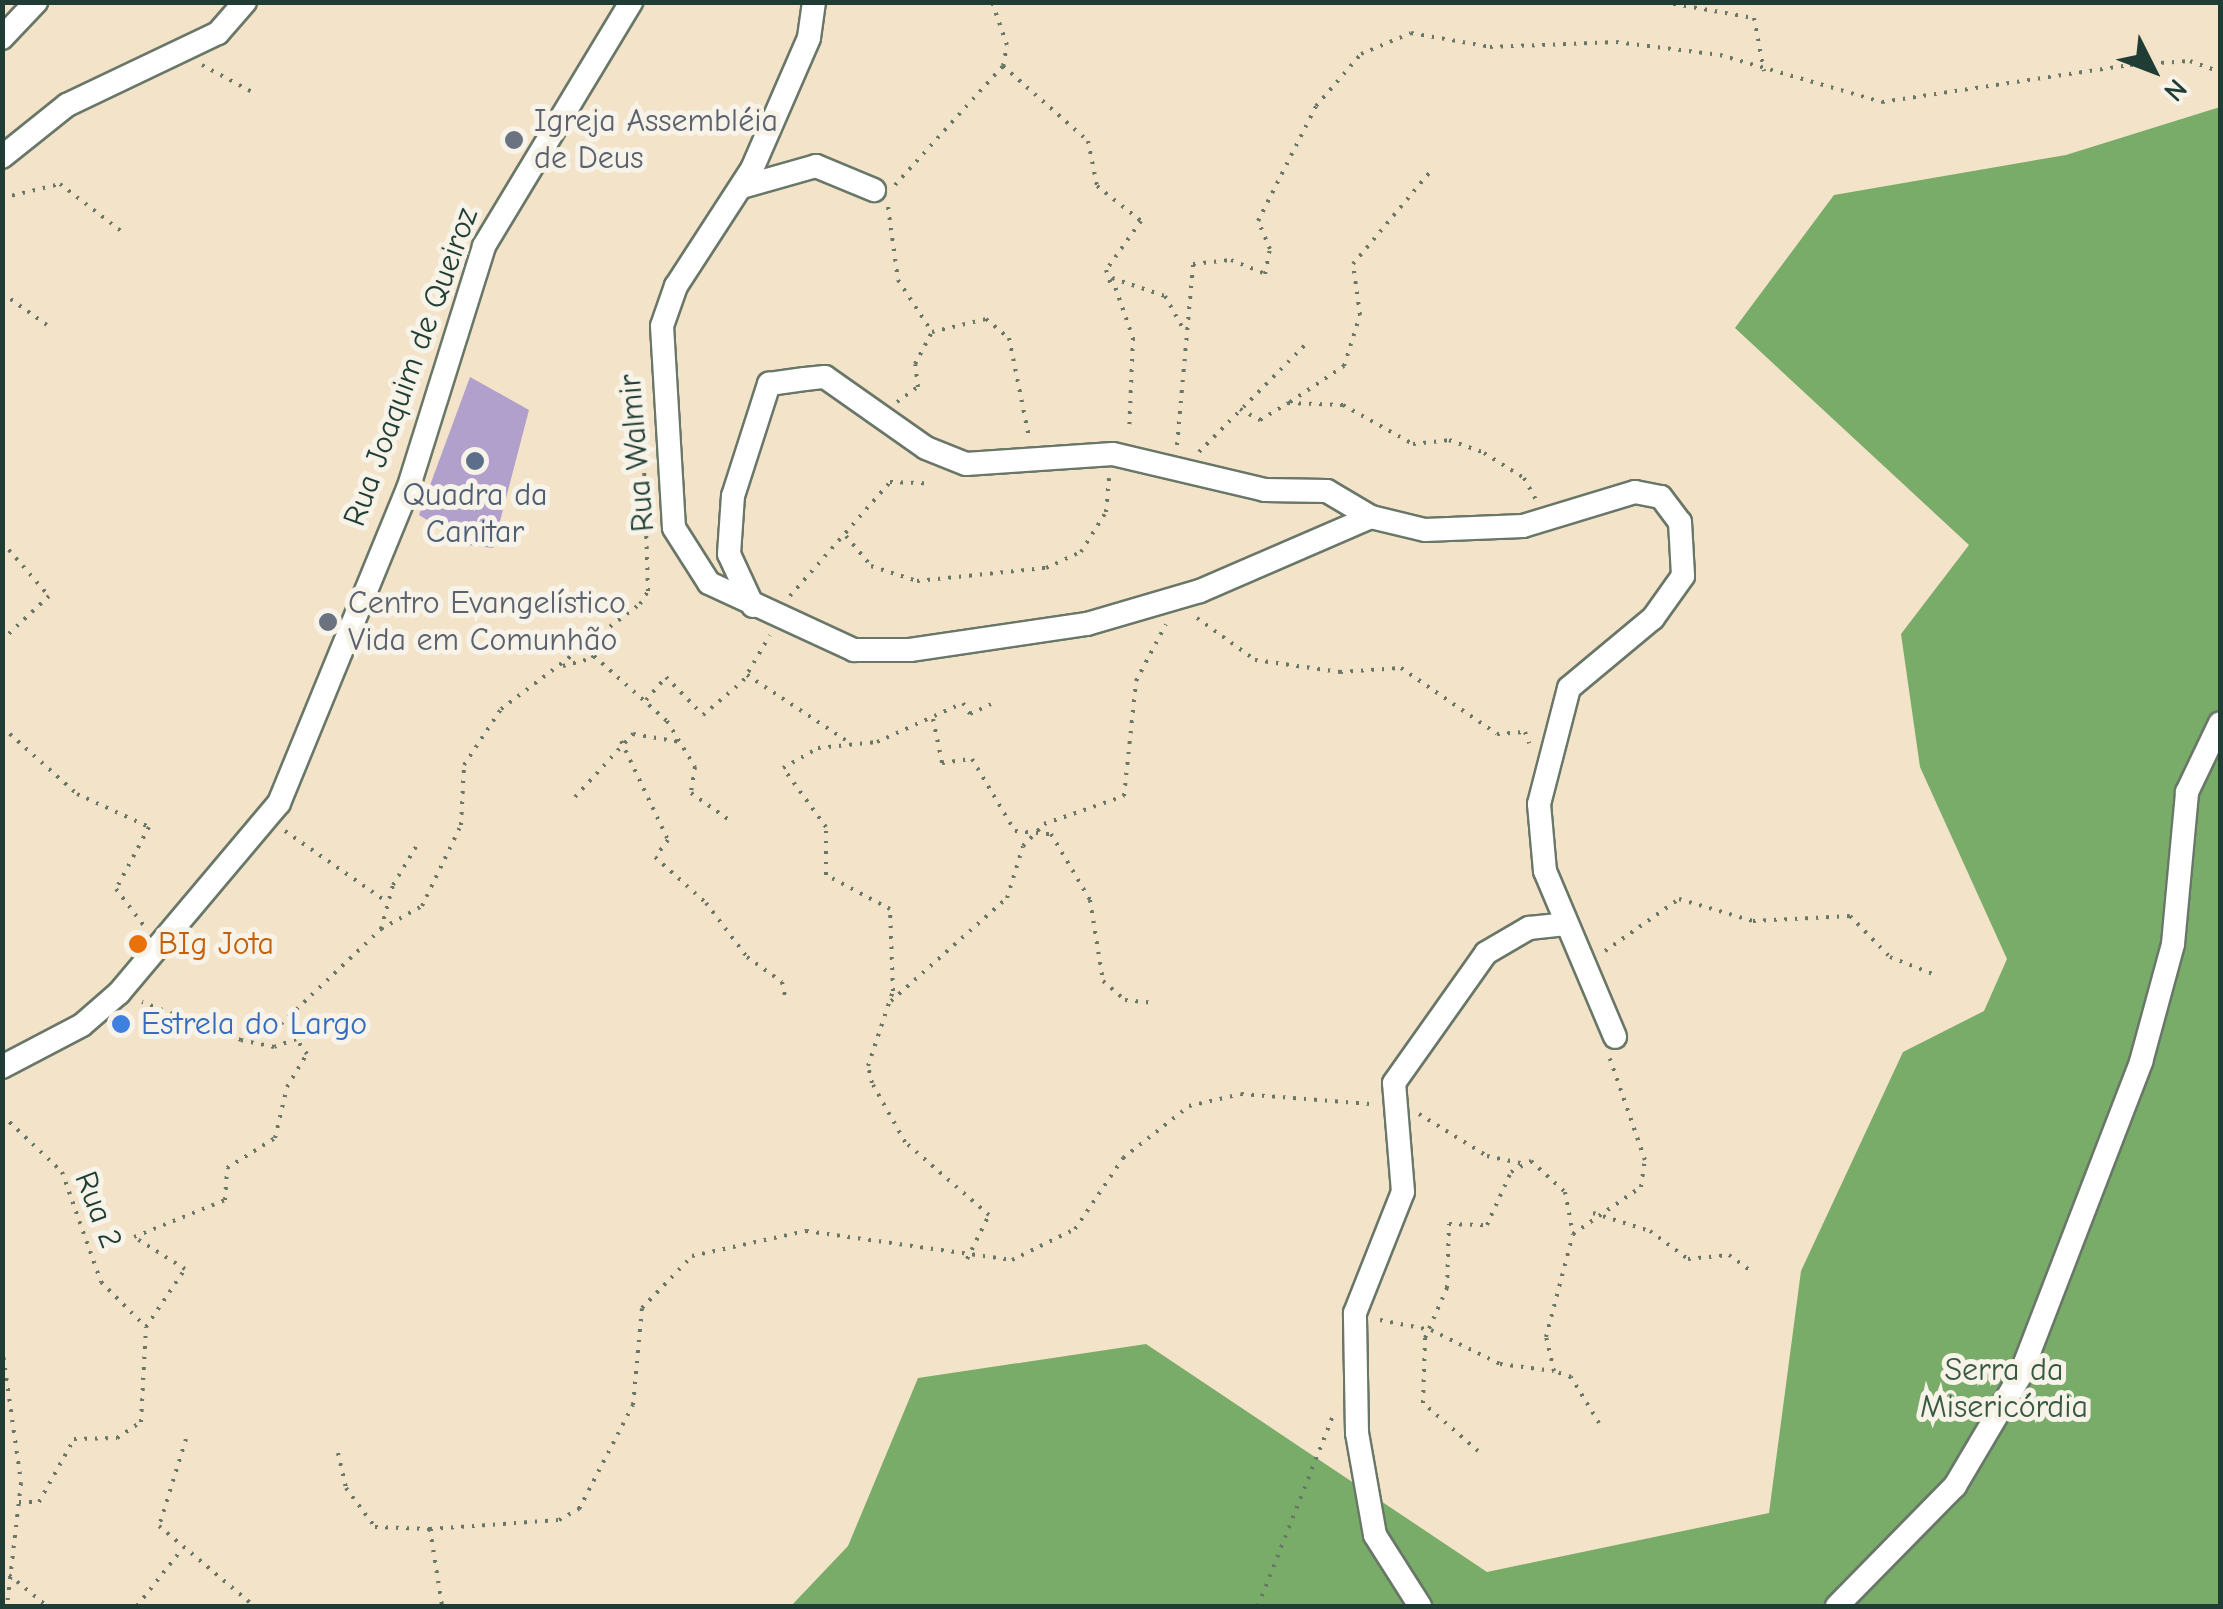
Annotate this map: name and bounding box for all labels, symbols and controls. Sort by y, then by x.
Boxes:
north arrow [2103,20,2203,120]
text: N [2157,73,2193,108]
place label: Igreja Assembléia de Deus [534,103,778,178]
marker: Igreja Assembléia de Deus [503,129,525,151]
street label: Rua Joaquim de Queiroz [335,203,487,531]
street label: Rua Walmir [611,373,663,533]
marker: Quadra da Canitar [464,450,486,472]
place label: Quadra da Canitar [402,477,548,552]
place label: Centro Evangelístico Vida em Comunhão [348,585,626,660]
marker: Centro Evangelístico Vida em Comunhão [317,611,339,633]
place label: BIg Jota [158,925,274,963]
marker: BIg Jota [127,933,149,955]
place label: Estrela do Largo [141,1005,367,1043]
marker: Estrela do Largo [110,1013,132,1035]
street label: Rua 2 [66,1166,130,1254]
park label: Serra da Misericórdia [1920,1352,2088,1427]

